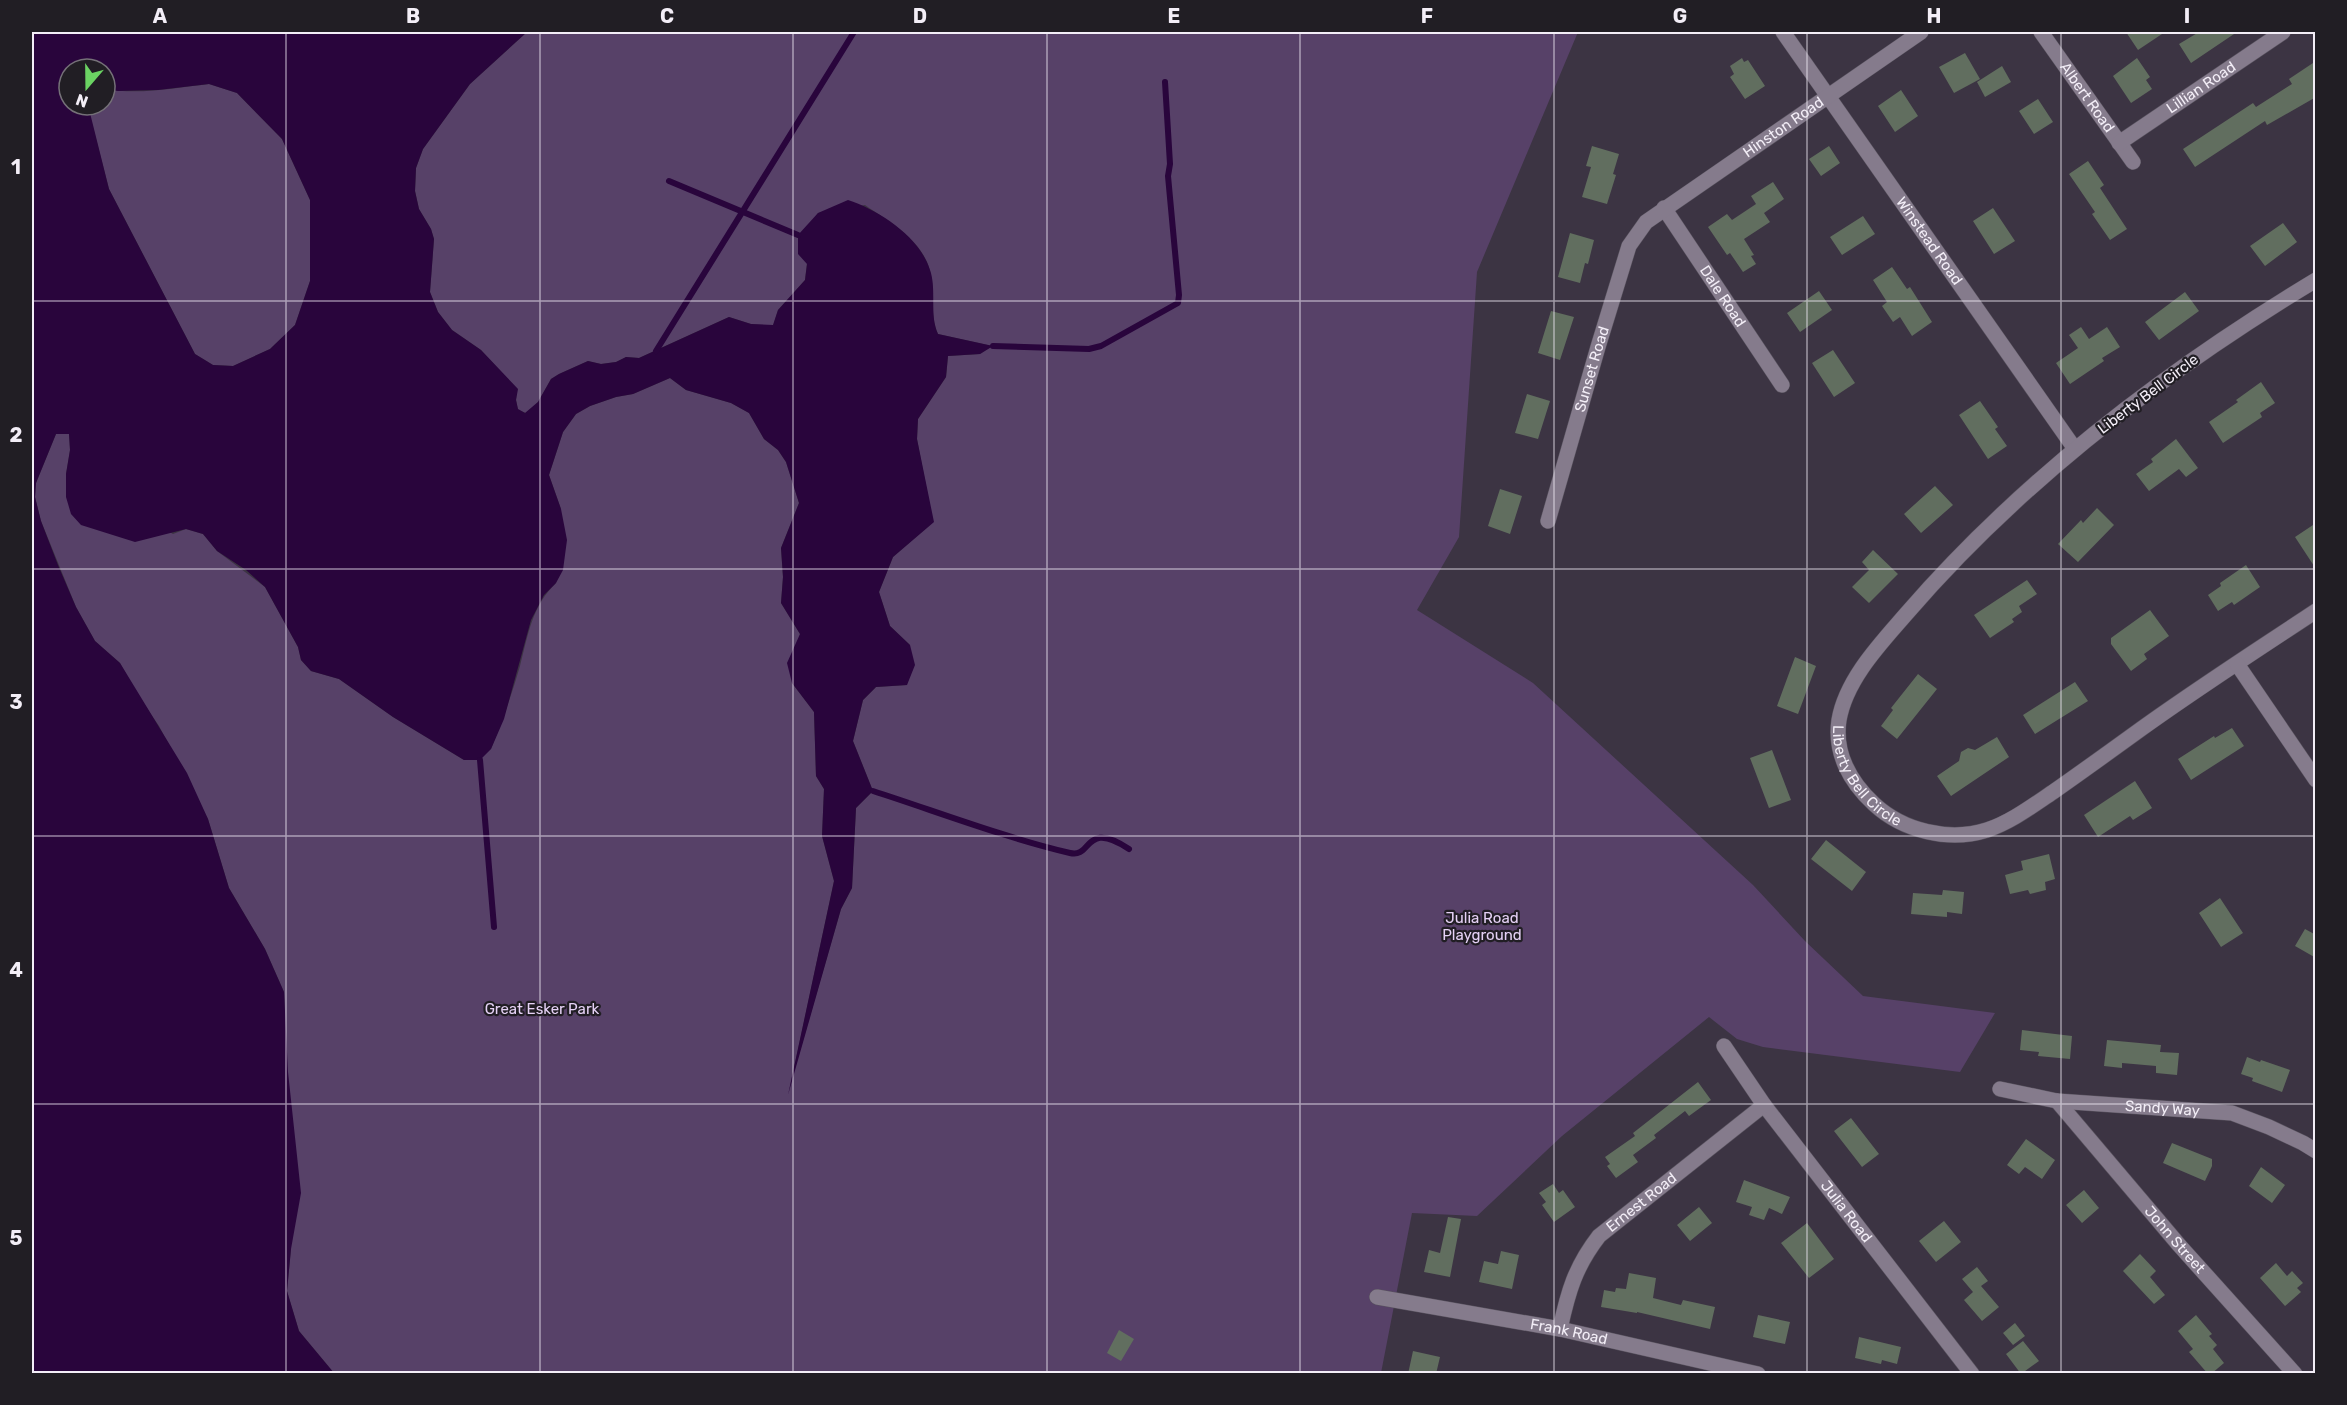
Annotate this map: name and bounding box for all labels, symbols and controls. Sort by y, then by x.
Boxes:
text: A [153,4,168,28]
text: B [406,4,420,28]
text: C [660,4,674,28]
text: D [913,4,927,28]
text: E [1168,4,1180,28]
text: F [1421,4,1433,28]
text: G [1673,4,1687,28]
text: H [1927,4,1941,28]
text: I [2184,4,2190,28]
north arrow [57,57,117,117]
street label: Lillian Road [2163,58,2239,117]
street label: Albert Road [2056,59,2118,136]
text: N [73,90,91,112]
street label: Hinston Road [1740,93,1827,161]
text: 1 [11,155,21,179]
street label: Winstead Road [1892,193,1966,288]
street label: Dale Road [1696,262,1750,330]
street label: Sunset Road [1571,324,1613,414]
street label: Liberty Bell Circle [2094,350,2202,438]
text: 2 [10,423,23,447]
text: 3 [9,690,23,714]
street label: Liberty Bell Circle [1829,725,1905,830]
park label: Julia Road Playground [1442,909,1522,944]
text: 4 [9,958,23,982]
park label: Great Esker Park [485,1000,600,1018]
street label: Sandy Way [2124,1097,2201,1120]
street label: Ernest Road [1602,1169,1680,1236]
street label: Julia Road [1817,1177,1876,1246]
street label: John Street [2141,1202,2209,1277]
text: 5 [10,1226,23,1250]
street label: Frank Road [1529,1315,1609,1349]

